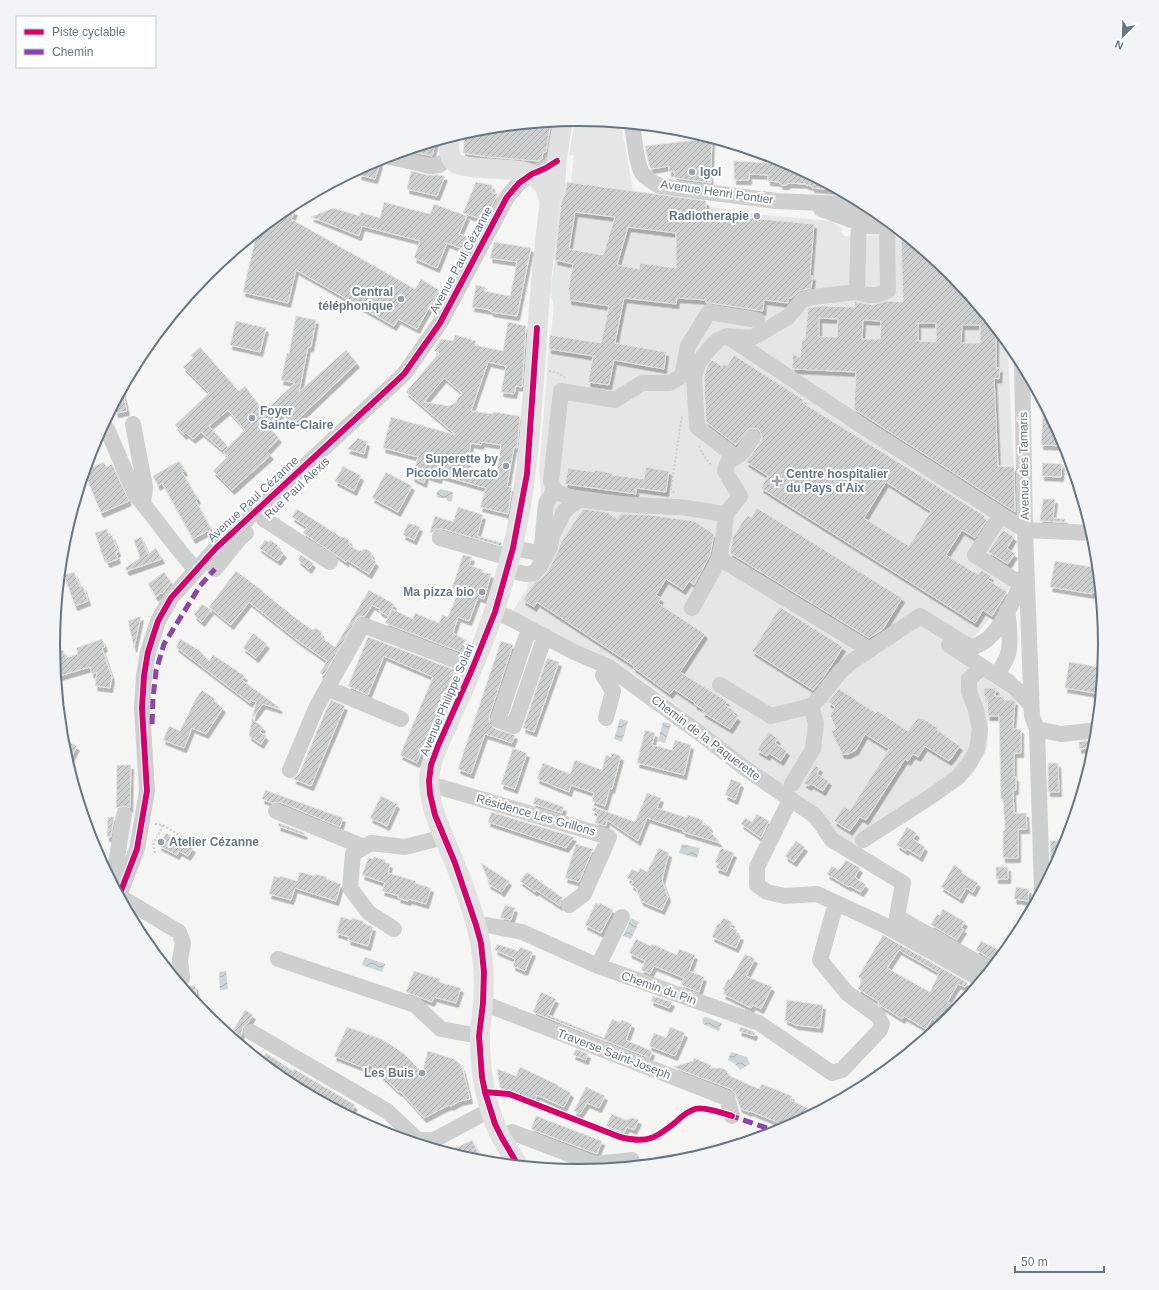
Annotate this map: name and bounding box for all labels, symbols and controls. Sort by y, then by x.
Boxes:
legend [16,16,156,68]
north arrow [1103,16,1143,56]
text: Piste cyclable [52,25,126,39]
text: N [1113,38,1125,52]
text: Chemin [52,45,93,59]
place label: Igol [700,165,721,179]
marker: Igol [687,167,697,177]
street label: Avenue Henri Pontier [660,177,774,207]
street label: Avenue Paul Cézanne [427,204,495,316]
place label: Radiotherapie [669,209,749,223]
marker: Radiotherapie [752,211,762,221]
place label: Central téléphonique [318,285,393,313]
marker: Central téléphonique [396,294,406,304]
place label: Foyer Sainte-Claire [260,404,334,432]
street label: Avenue des Tamaris [1016,412,1032,520]
marker: Foyer Sainte-Claire [247,413,257,423]
place label: Superette by Piccolo Mercato [406,452,498,480]
street label: Avenue Paul Cézanne [205,453,302,545]
street label: Rue Paul Alexis [261,454,333,522]
marker: Superette by Piccolo Mercato [501,461,511,471]
place label: Centre hospitalier du Pays d'Aix [786,467,888,495]
marker: Centre hospitalier du Pays d'Aix [771,475,783,487]
place label: Ma pizza bio [403,585,474,599]
marker: Ma pizza bio [477,587,487,597]
street label: Avenue Philippe Solari [417,642,477,758]
street label: Chemin de la Paquerette [649,692,763,784]
street label: Résidence Les Grillons [475,791,597,839]
place label: Atelier Cézanne [169,835,259,849]
marker: Atelier Cézanne [156,837,166,847]
street label: Chemin du Pin [620,969,698,1007]
street label: Traverse Saint-Joseph [555,1026,673,1082]
place label: Les Buis [364,1066,414,1080]
marker: Les Buis [417,1068,427,1078]
scale bar [1015,1248,1104,1274]
text: 50 m [1021,1255,1048,1269]

